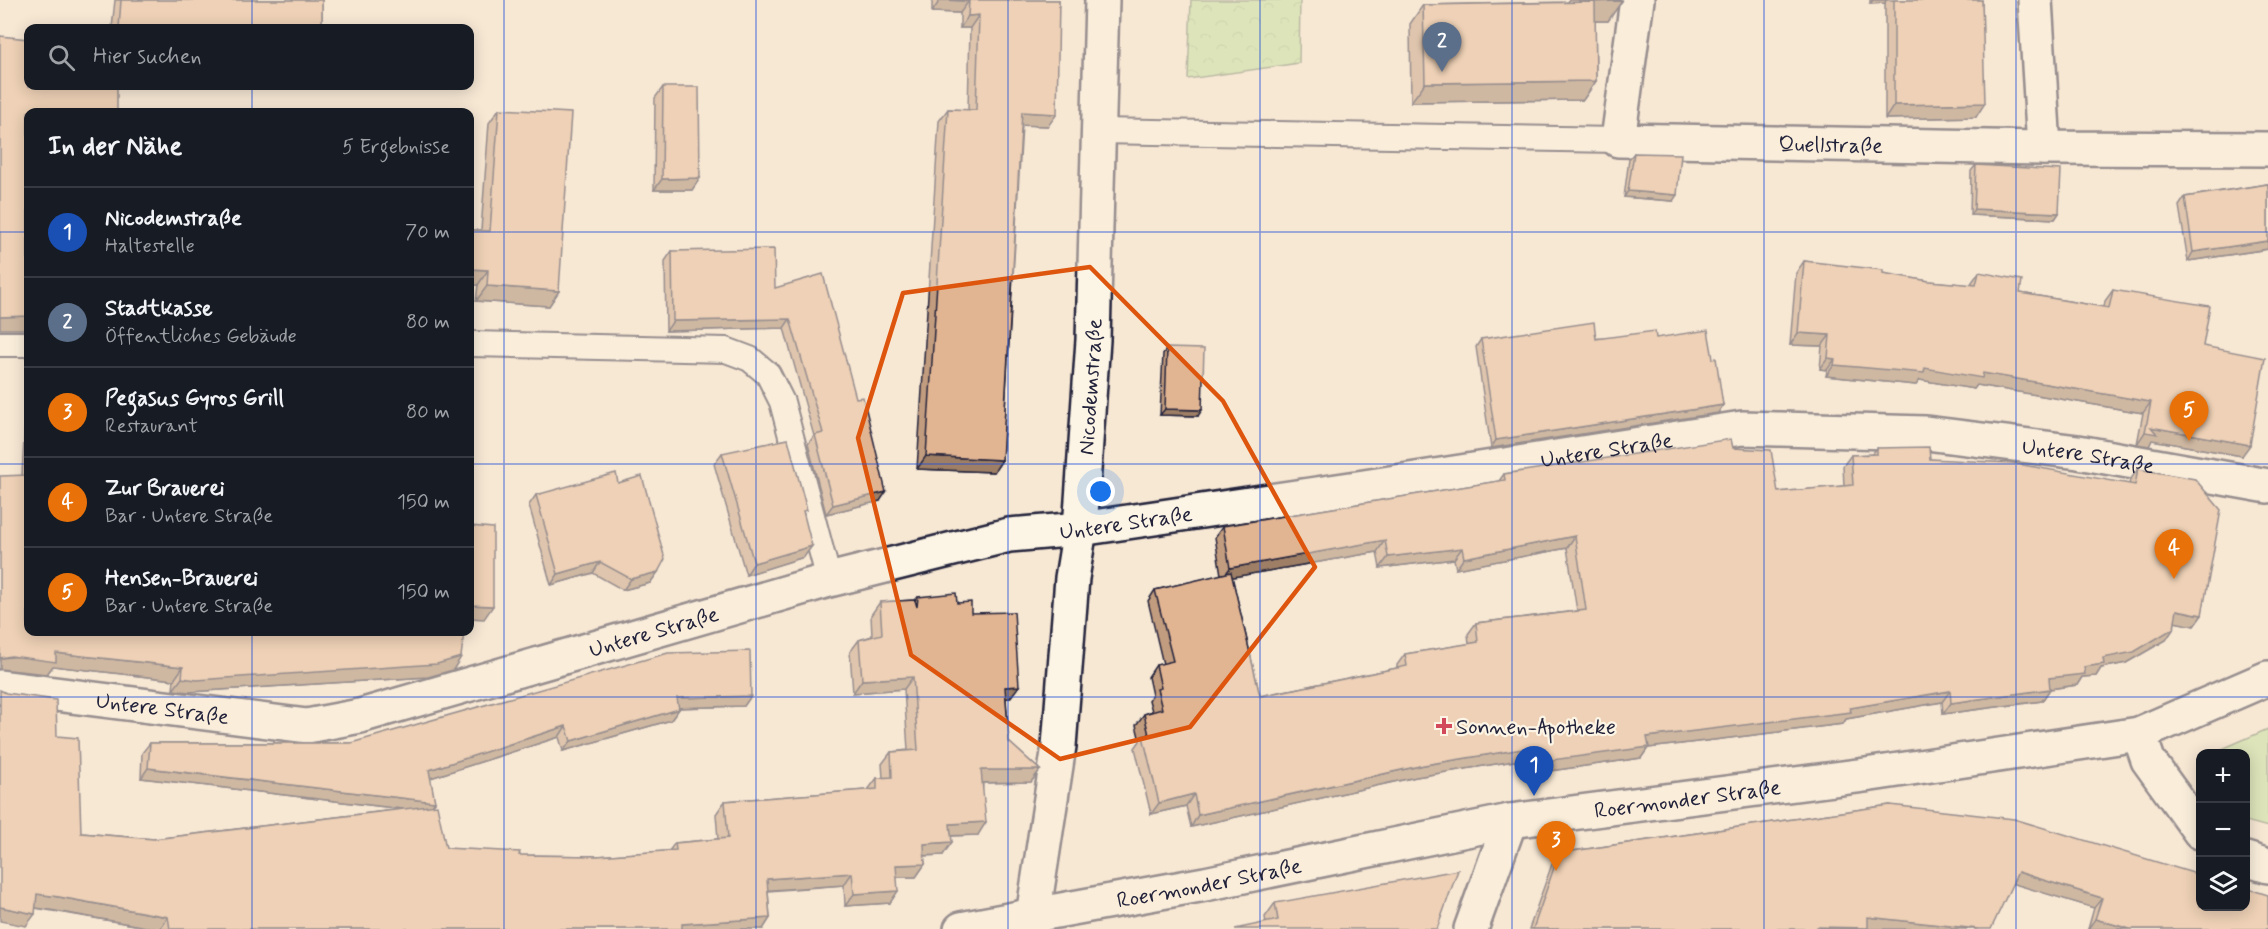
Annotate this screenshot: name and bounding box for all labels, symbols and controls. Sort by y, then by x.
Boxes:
pin: 2 [1422,22,1462,72]
search box [24,24,474,90]
icon: search [45,41,78,74]
text: Hier suchen [93,43,202,71]
text: In der Nähe [48,130,182,164]
street label: Quellstraße [1778,131,1883,161]
text: 5 Ergebnisse [342,134,450,161]
text: Nicodemstraße [105,205,242,233]
text: 1 [63,219,72,246]
text: 70 m [405,219,450,246]
text: Haltestelle [105,233,195,260]
text: Stadtkasse [105,295,213,323]
text: 2 [63,309,72,336]
text: 80 m [406,309,450,336]
street label: Nicodemstraße [1073,318,1110,456]
text: Öffentliches Gebäude [105,323,297,350]
text: Pegasus Gyros Grill [105,385,284,413]
pin: 5 [2170,392,2208,441]
text: 3 [63,399,72,426]
text: 80 m [406,399,450,426]
text: Restaurant [105,413,198,440]
street label: Untere Straße [1539,427,1675,475]
street label: Untere Straße [2020,433,2156,481]
text: Zur Brauerei [105,475,224,503]
your location [1086,477,1115,506]
text: 4 [62,489,73,516]
text: 150 m [397,489,450,516]
street label: Untere Straße [1059,501,1195,547]
text: Bar · Untere Straße [105,503,273,530]
pin: 4 [2154,530,2194,579]
text: Hensen-Brauerei [105,565,258,593]
text: 5 [62,579,74,606]
text: 150 m [397,579,450,606]
text: Bar · Untere Straße [105,593,273,620]
street label: Untere Straße [586,601,722,665]
street label: Untere Straße [94,687,231,732]
place label: Sonnen-Apotheke [1456,714,1616,744]
marker: Sonnen-Apotheke [1437,719,1451,733]
pin: 1 [1514,746,1553,796]
map controls [2196,749,2250,911]
button: + [2196,749,2250,803]
street label: Roermonder Straße [1593,774,1783,826]
button: − [2196,803,2250,857]
pin: 3 [1536,822,1576,871]
street label: Roermonder Straße [1115,852,1304,916]
button: layers [2196,857,2250,911]

